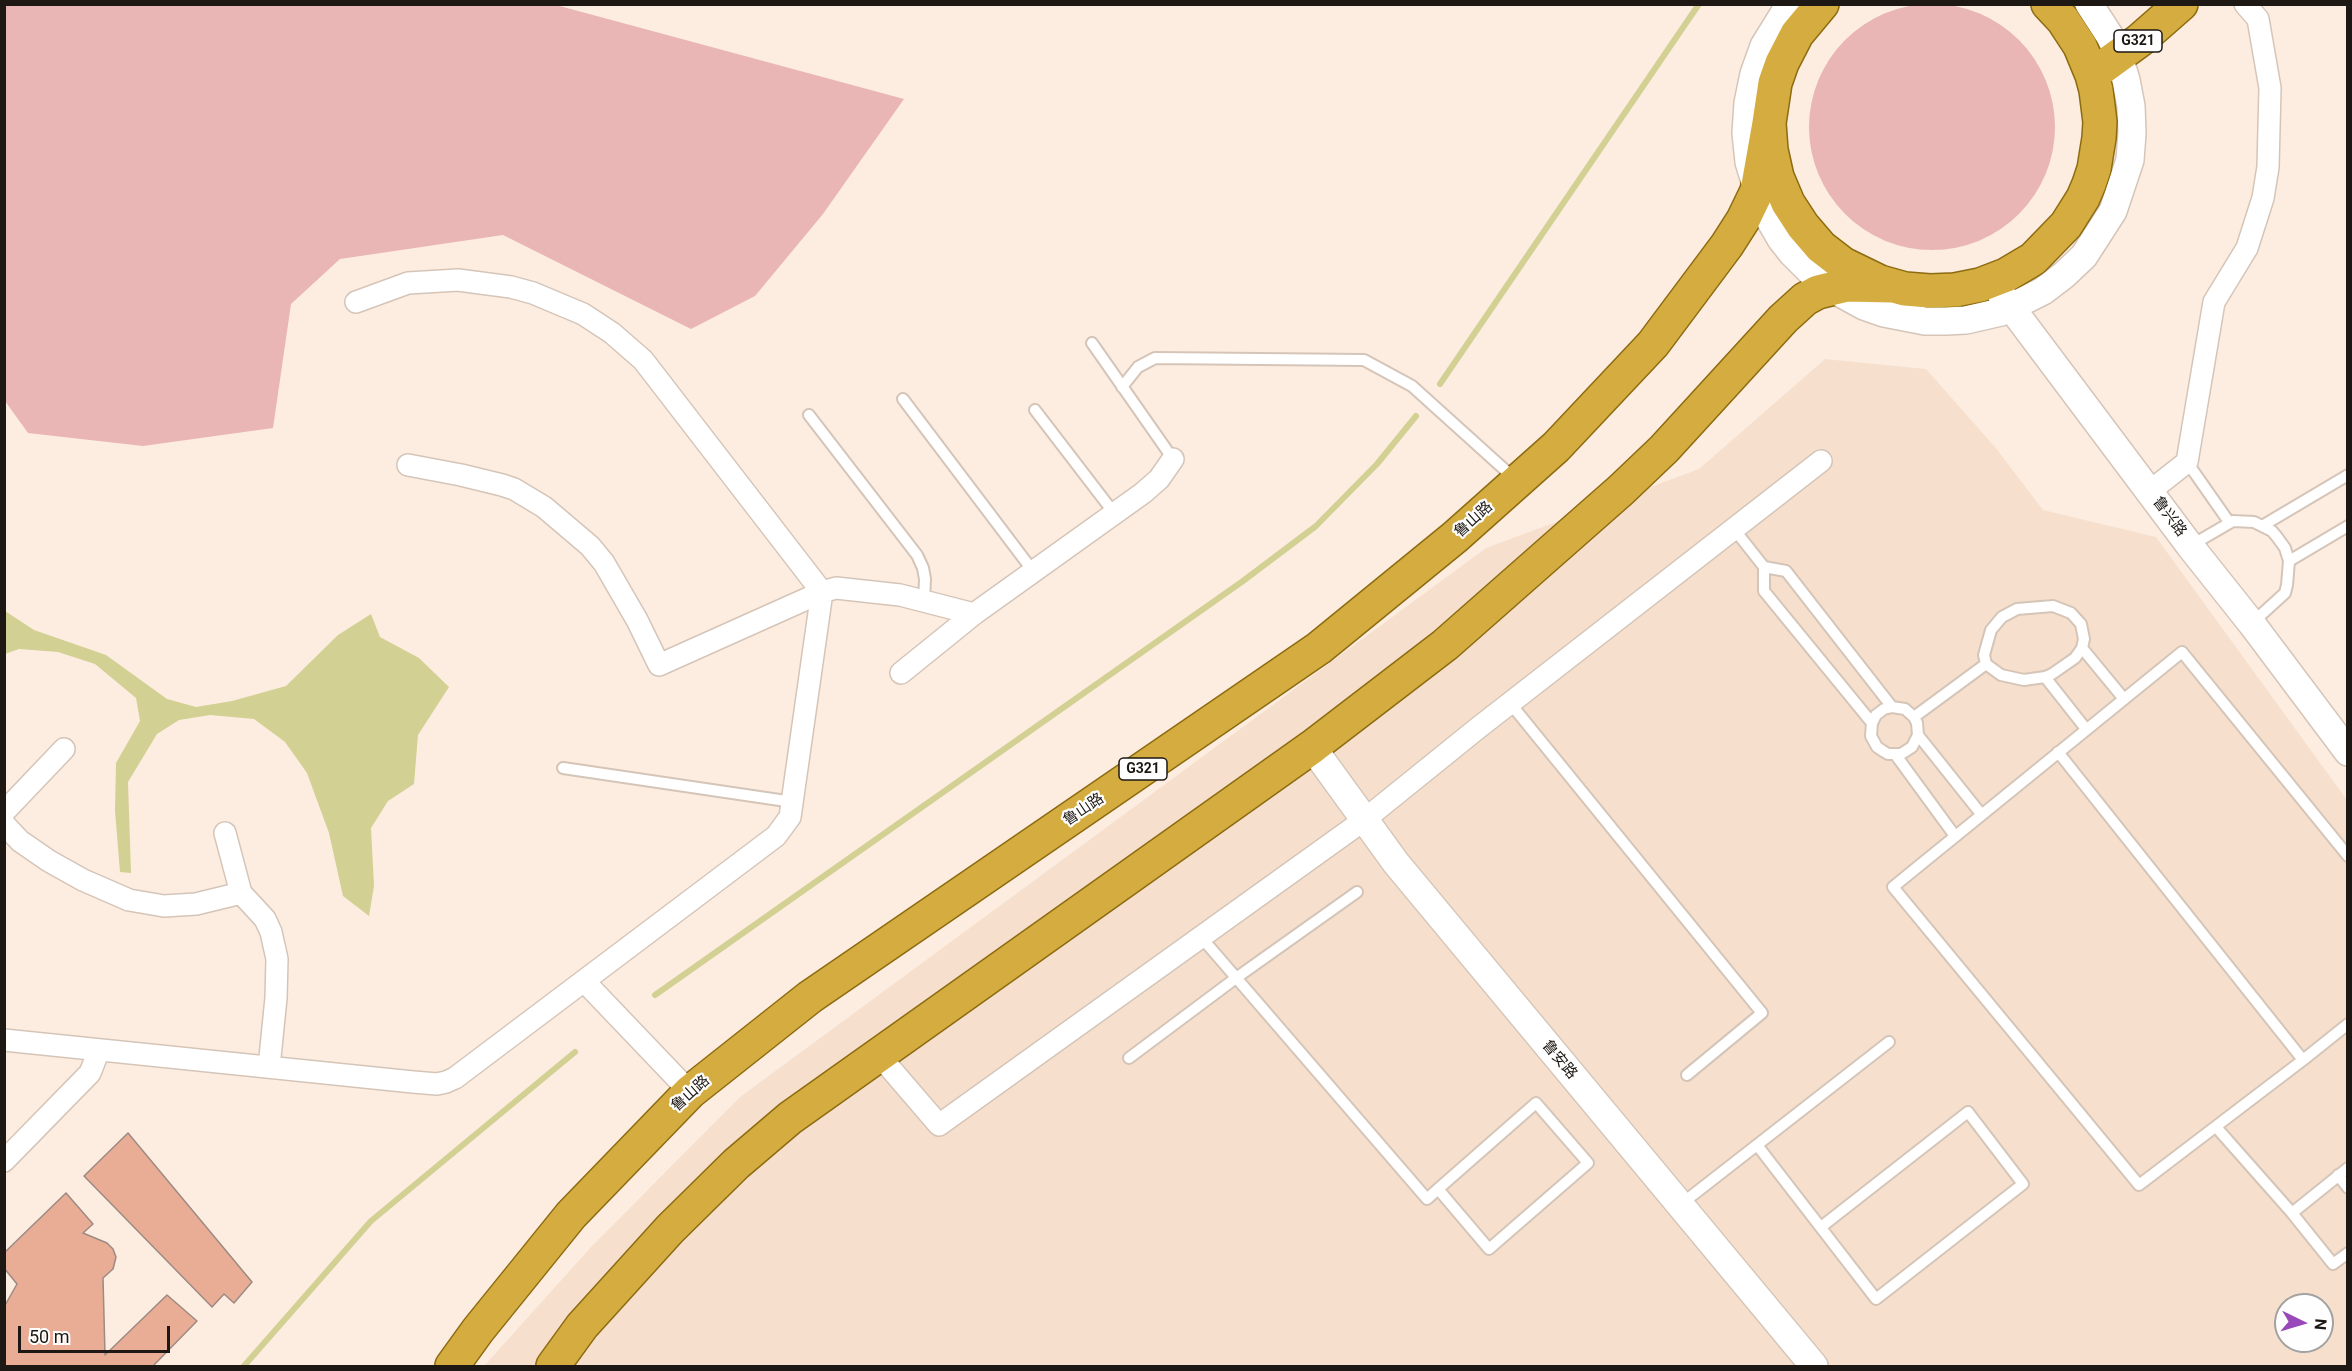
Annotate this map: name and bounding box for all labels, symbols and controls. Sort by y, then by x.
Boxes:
road number: G321 [2114,30,2162,52]
street label: 鲁兴路 [2148,494,2190,540]
street label: 鲁山路 [1451,498,1497,542]
road number: G321 [1119,758,1167,780]
street label: 鲁山路 [1060,790,1108,830]
street label: 鲁安路 [1538,1037,1580,1083]
street label: 鲁山路 [668,1072,714,1116]
north arrow [2274,1293,2334,1353]
scale bar [21,1314,172,1352]
text: N [2310,1318,2330,1331]
text: 50 m [29,1326,69,1347]

